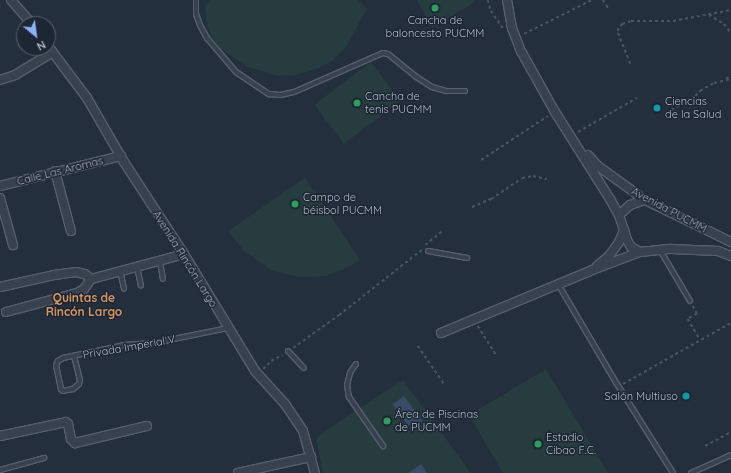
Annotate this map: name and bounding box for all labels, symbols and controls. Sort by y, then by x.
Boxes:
marker: Cancha de baloncesto PUCMM [430,3,440,13]
place label: Cancha de baloncesto PUCMM [386,14,484,40]
north arrow [16,16,56,56]
text: N [34,38,48,54]
place label: Cancha de tenis PUCMM [365,90,432,116]
place label: Ciencias de la Salud [665,95,721,121]
marker: Cancha de tenis PUCMM [352,98,362,108]
marker: Ciencias de la Salud [652,103,662,113]
street label: Calle Las Aromas [16,154,104,188]
street label: Avenida PUCMM [629,185,709,235]
place label: Campo de béisbol PUCMM [303,191,382,217]
marker: Campo de béisbol PUCMM [290,199,300,209]
street label: Avenida Rincón Largo [150,208,220,310]
district label: Quintas de Rincón Largo [46,291,122,319]
street label: Privada Imperial V [82,332,176,362]
place label: Salón Multiuso [605,389,678,403]
marker: Salón Multiuso [681,391,691,401]
place label: Área de Piscinas de PUCMM [395,408,478,434]
marker: Área de Piscinas de PUCMM [382,416,392,426]
place label: Estadio Cibao F.C. [546,431,596,457]
marker: Estadio Cibao F.C. [533,439,543,449]

